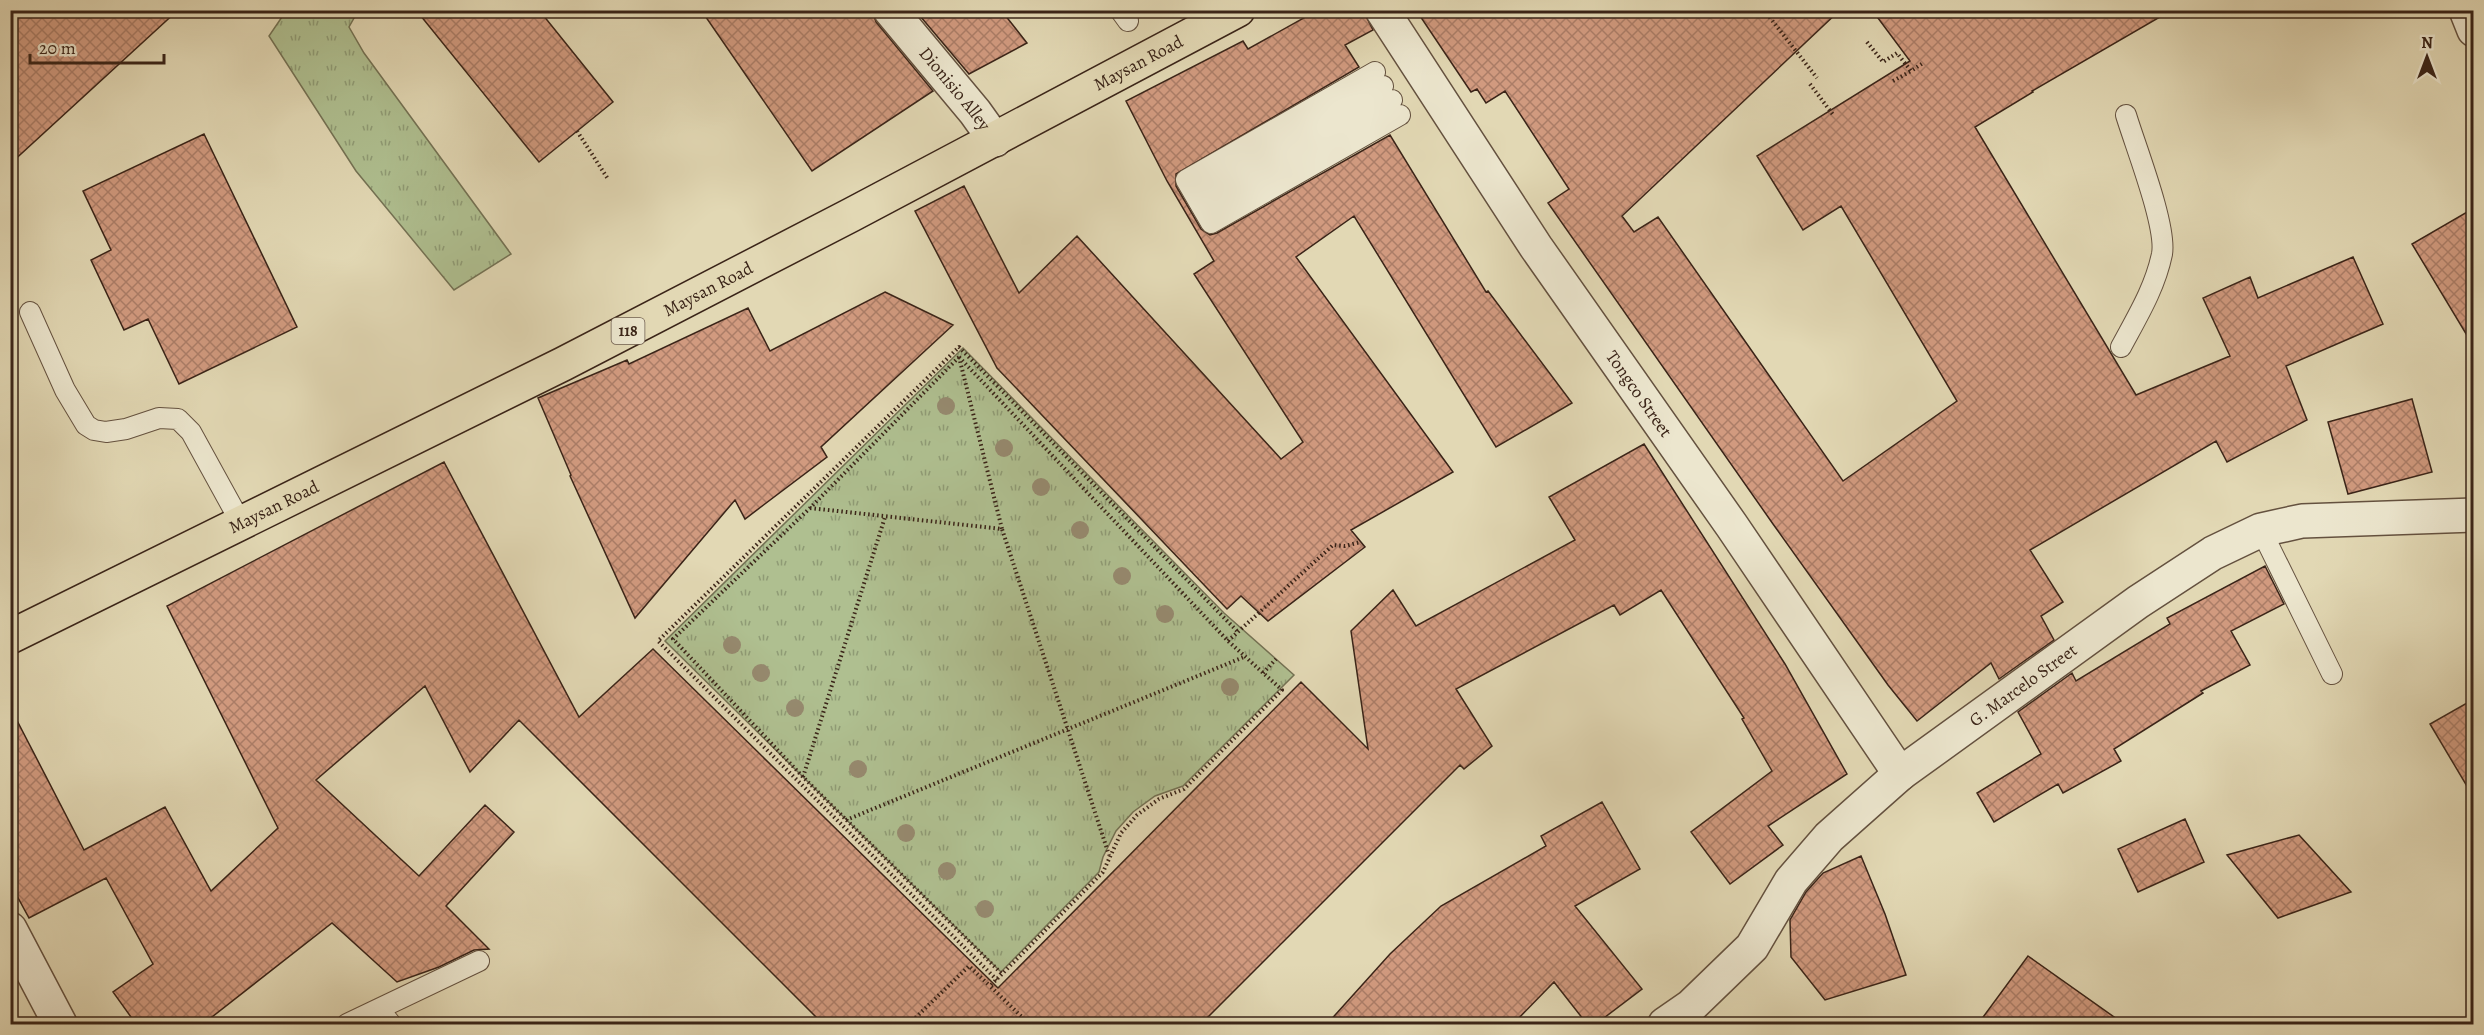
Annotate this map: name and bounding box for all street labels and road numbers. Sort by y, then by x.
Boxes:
street label: Maysan Road [1089,29,1187,96]
street label: Dionisio Alley [914,42,997,136]
street label: Maysan Road [659,256,757,322]
road number: 118 [612,318,644,344]
street label: Tongco Street [1600,346,1678,442]
street label: Maysan Road [224,474,323,539]
street label: G. Marcelo Street [1964,638,2082,732]

